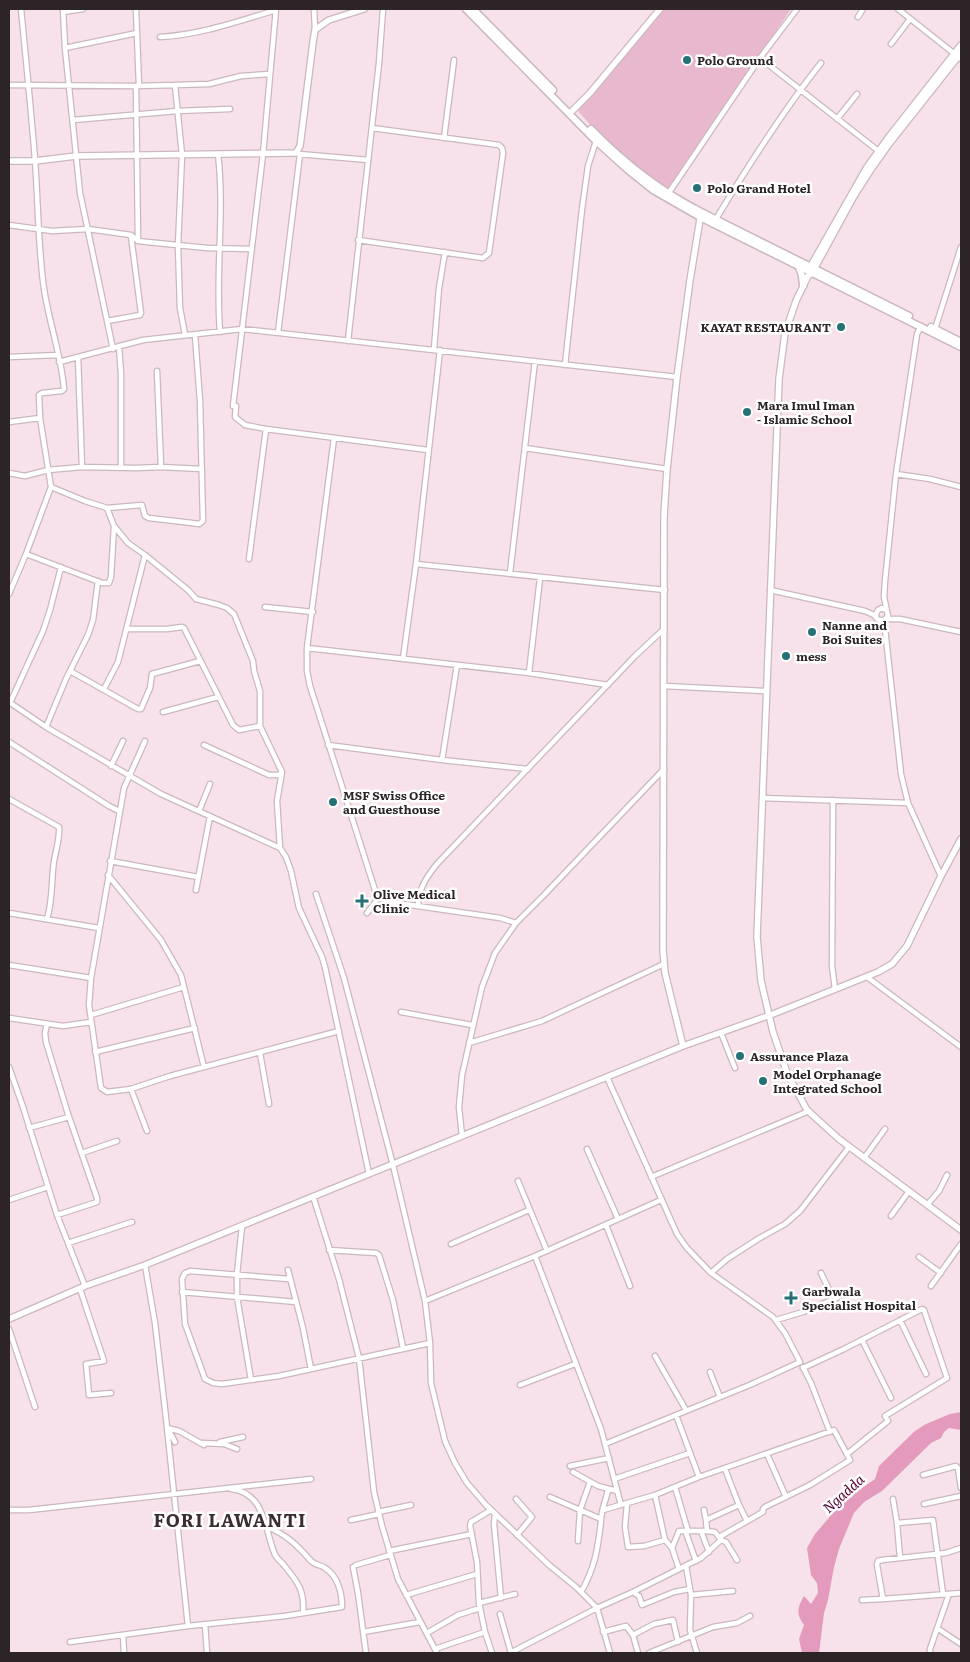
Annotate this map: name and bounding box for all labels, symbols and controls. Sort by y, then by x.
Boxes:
place label: Polo Ground [697,51,774,69]
marker: Polo Ground [681,54,693,66]
place label: Polo Grand Hotel [707,179,812,197]
marker: Polo Grand Hotel [691,182,703,194]
place label: KAYAT RESTAURANT [701,318,831,336]
marker: KAYAT RESTAURANT [835,321,847,333]
place label: Mara Imul Iman - Islamic School [757,396,856,428]
marker: Mara Imul Iman - Islamic School [741,406,753,418]
place label: Nanne and Boi Suites [822,616,887,648]
marker: Nanne and Boi Suites [806,626,818,638]
place label: mess [796,647,827,665]
marker: mess [780,650,792,662]
place label: MSF Swiss Office and Guesthouse [343,786,445,818]
marker: MSF Swiss Office and Guesthouse [327,796,339,808]
place label: Olive Medical Clinic [373,885,456,917]
marker: Olive Medical Clinic [355,894,369,908]
place label: Assurance Plaza [750,1047,849,1065]
marker: Assurance Plaza [734,1050,746,1062]
place label: Model Orphanage Integrated School [773,1065,882,1097]
marker: Model Orphanage Integrated School [757,1075,769,1087]
place label: Garbwala Specialist Hospital [802,1282,917,1314]
marker: Garbwala Specialist Hospital [784,1291,798,1305]
water label: Ngadda [818,1469,868,1517]
district label: FORI LAWANTI [154,1506,306,1533]

